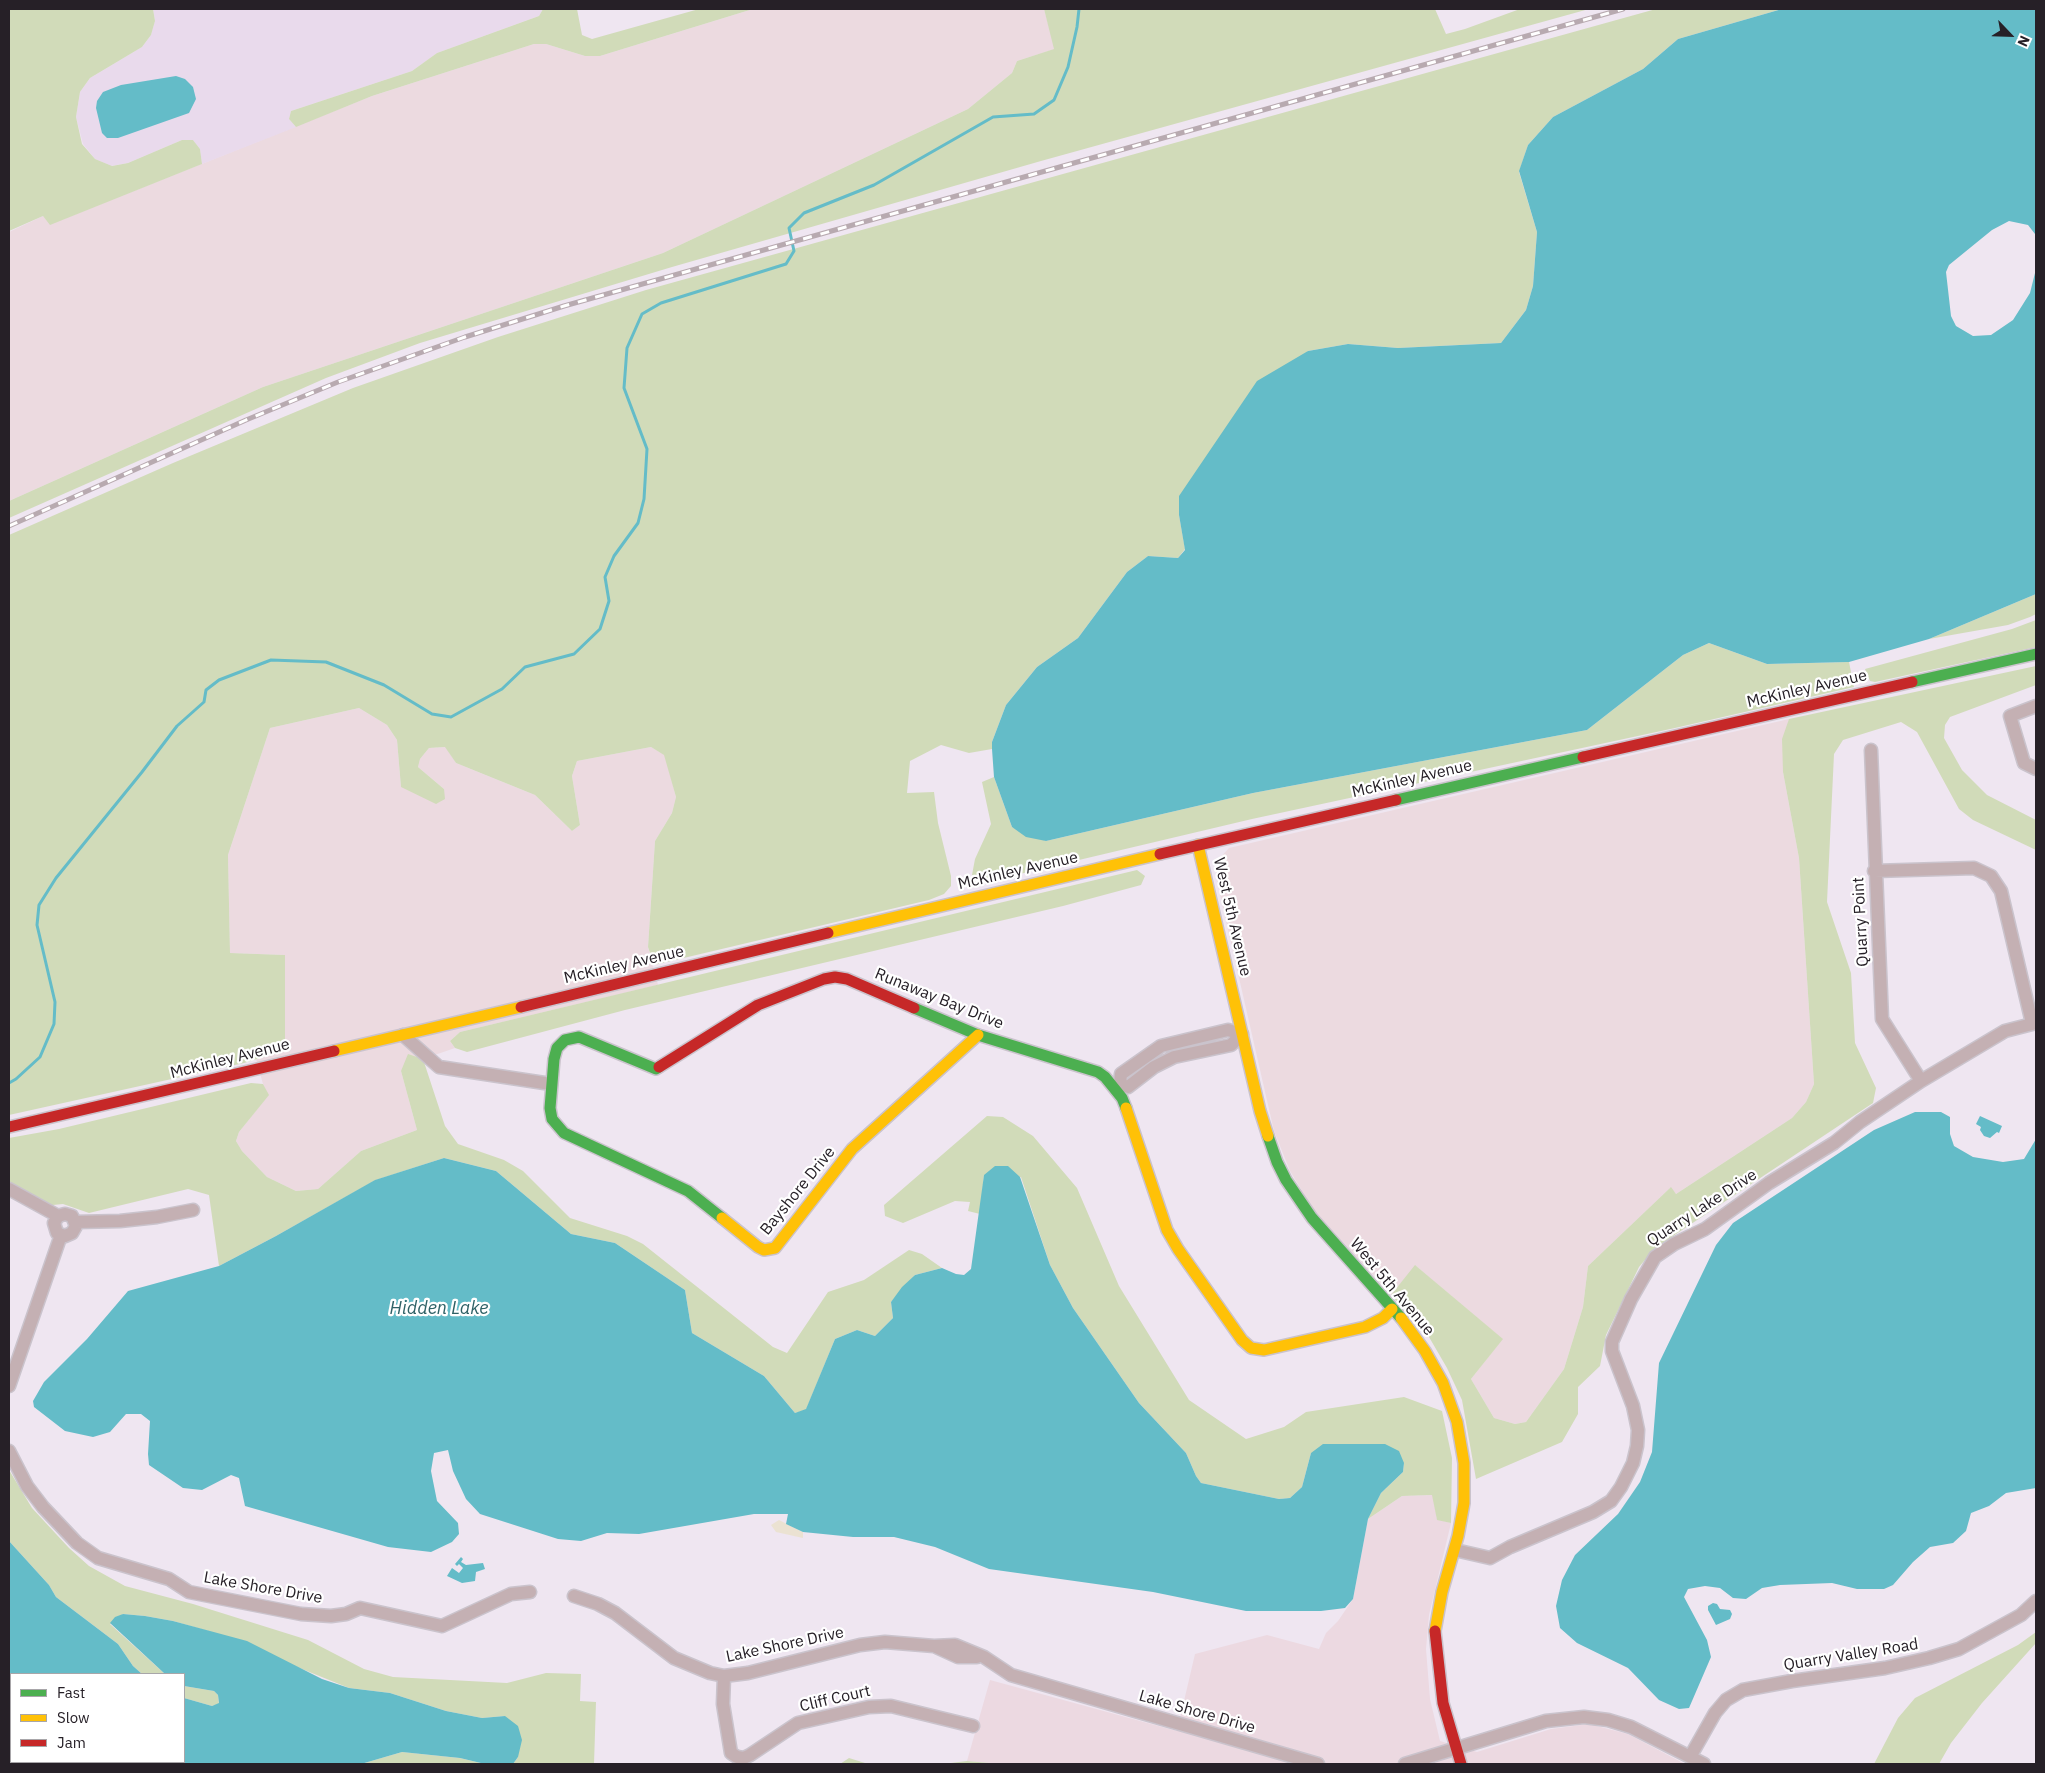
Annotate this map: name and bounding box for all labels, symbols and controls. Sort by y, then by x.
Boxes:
north arrow [1985,10,2035,60]
text: N [2013,33,2034,49]
street label: McKinley Avenue [1745,666,1869,712]
street label: McKinley Avenue [1350,756,1474,802]
street label: McKinley Avenue [956,848,1080,894]
street label: West 5th Avenue [1209,856,1255,978]
street label: Quarry Point [1849,877,1873,967]
street label: McKinley Avenue [562,942,686,988]
street label: Runaway Bay Drive [872,964,1006,1034]
street label: McKinley Avenue [168,1035,292,1083]
street label: Bayshore Drive [757,1143,839,1239]
street label: Quarry Lake Drive [1644,1165,1760,1251]
street label: West 5th Avenue [1346,1234,1438,1340]
water label: Hidden Lake [390,1298,488,1320]
street label: Lake Shore Drive [202,1568,324,1608]
street label: Lake Shore Drive [724,1623,846,1667]
street label: Quarry Valley Road [1782,1635,1920,1675]
legend [10,1673,185,1763]
street label: Cliff Court [798,1682,872,1716]
text: Fast [57,1683,85,1702]
street label: Lake Shore Drive [1137,1686,1257,1738]
text: Slow [57,1708,90,1727]
text: Jam [57,1733,86,1752]

